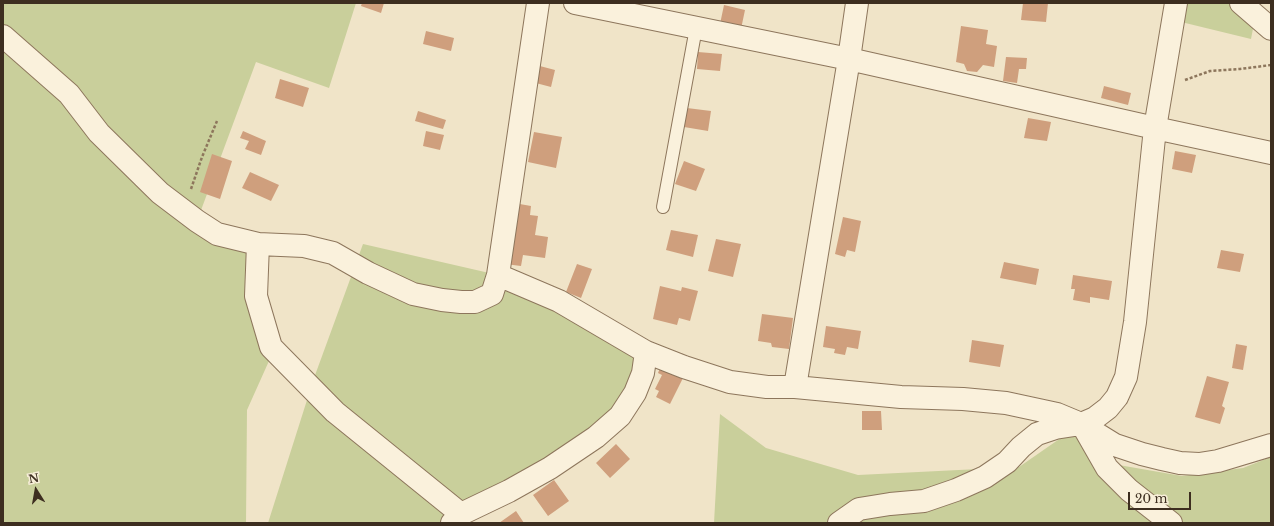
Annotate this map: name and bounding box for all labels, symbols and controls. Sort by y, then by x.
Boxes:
north arrow [16,470,56,510]
text: N [27,470,40,486]
scale bar [1130,484,1193,510]
text: 20 m [1135,491,1167,506]

